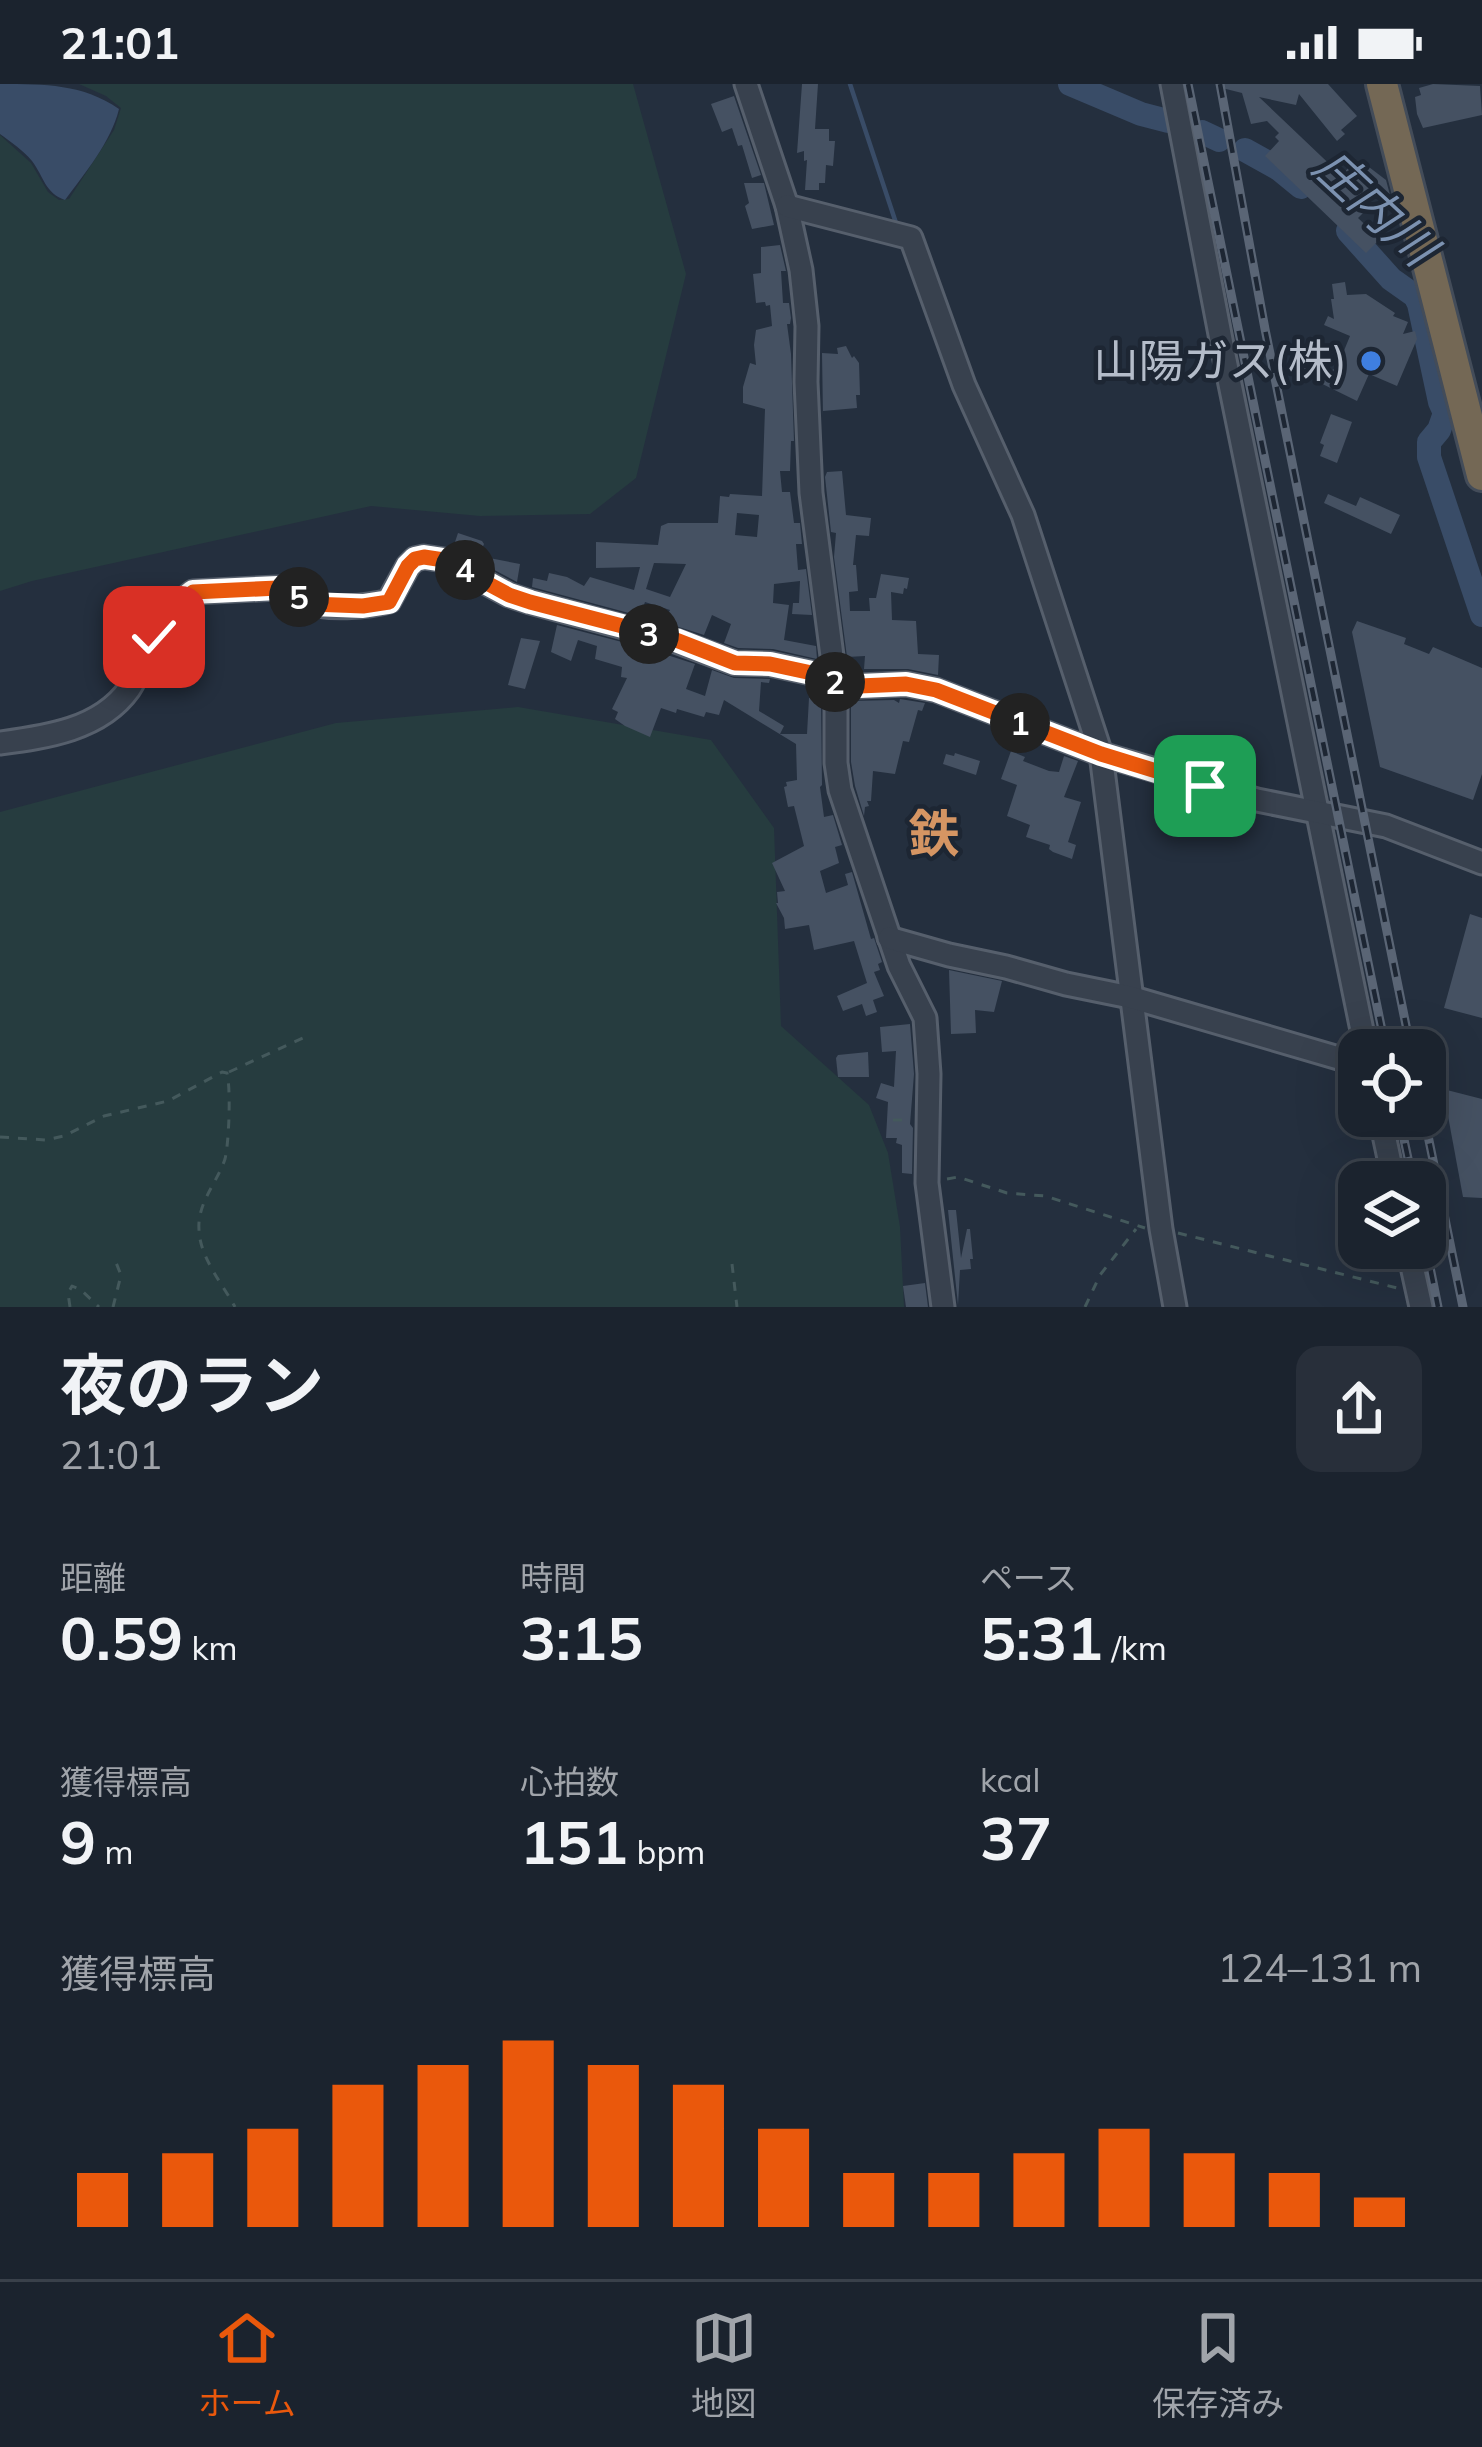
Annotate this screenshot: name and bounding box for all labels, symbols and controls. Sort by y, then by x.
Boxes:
text: 21:01 [60,14,179,70]
water label: 庄内川 [1303,135,1452,281]
place label: 山陽ガス(株) [1093,332,1347,388]
marker: 山陽ガス(株) [1358,348,1384,374]
pin: 4 [435,540,495,600]
text: 4 [455,549,475,590]
pin: 5 [269,567,329,627]
text: 5 [289,576,309,617]
pin [103,586,205,688]
icon: check [121,604,187,670]
pin: 3 [619,604,679,664]
text: 3 [639,613,659,654]
pin: 2 [805,652,865,712]
text: 2 [825,661,845,702]
pin: 1 [990,693,1050,753]
text: 1 [1010,702,1030,743]
pin [1154,735,1256,837]
icon: arrive [1172,753,1238,819]
district label: 鉄 [908,801,960,865]
map controls [1338,1029,1446,1269]
button: locate [1338,1029,1446,1137]
button: layers [1338,1161,1446,1269]
text: 夜のラン [60,1343,324,1426]
button: share [1296,1346,1422,1472]
text: 21:01 [60,1430,163,1479]
text: 距離 [60,1557,126,1598]
text: 時間 [520,1557,586,1598]
text: ペース [980,1557,1077,1598]
text: 0.59 [60,1600,183,1675]
text: 3:15 [520,1600,643,1675]
text: 5:31 [980,1600,1103,1675]
text: km [183,1627,237,1668]
text: /km [1103,1627,1167,1668]
text: kcal [980,1759,1040,1800]
text: 獲得標高 [60,1761,192,1802]
text: 心拍数 [520,1761,619,1802]
text: 37 [980,1800,1052,1875]
text: 9 [60,1804,96,1879]
text: 151 [520,1804,628,1879]
text: m [96,1831,134,1872]
text: bpm [628,1831,705,1872]
text: 124–131 m [1217,1943,1422,1992]
text: 獲得標高 [60,1949,216,1998]
tab: ホーム [198,2305,296,2425]
tab: 地図 [691,2305,757,2425]
tab: 保存済み [1152,2305,1284,2425]

